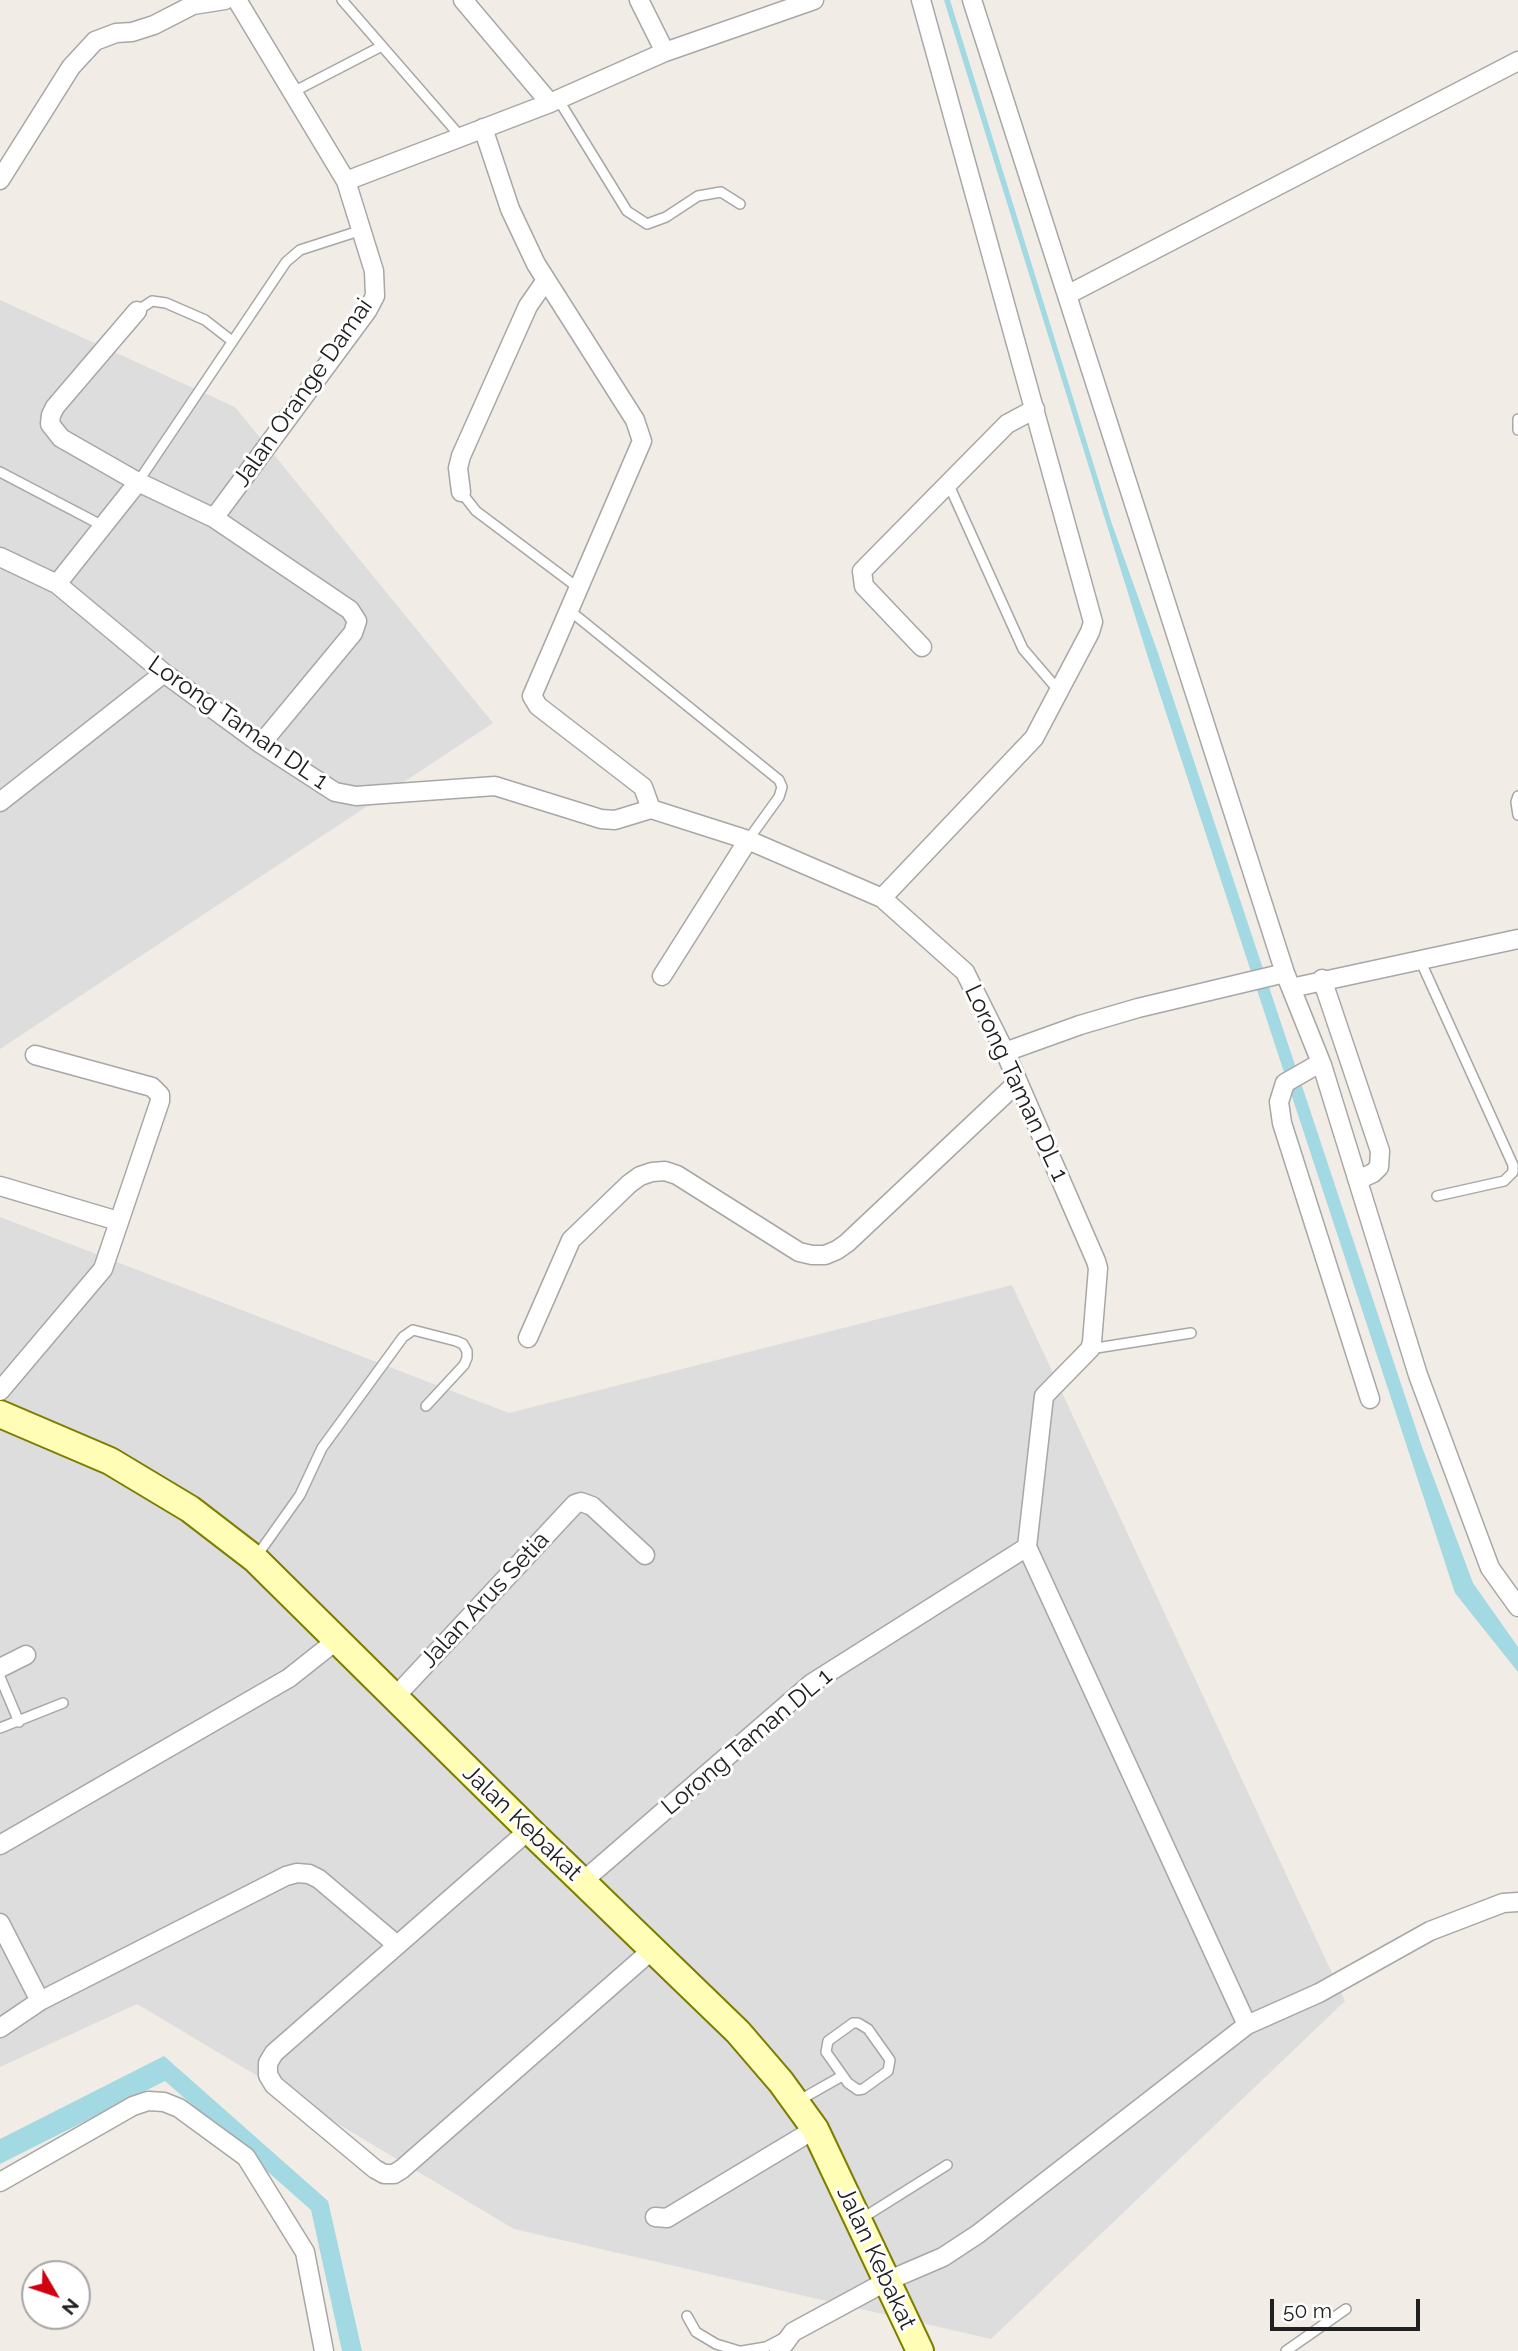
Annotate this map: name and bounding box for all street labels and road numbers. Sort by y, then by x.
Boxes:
street label: Jalan Orange Damai [227,293,379,493]
street label: Lorong Taman DL 1 [142,650,334,796]
street label: Lorong Taman DL 1 [958,980,1074,1186]
street label: Jalan Arus Setia [415,1526,555,1674]
street label: Lorong Taman DL 1 [656,1662,838,1822]
street label: Jalan Kebakat [456,1759,588,1887]
street label: Jalan Kebakat [830,2182,922,2334]

